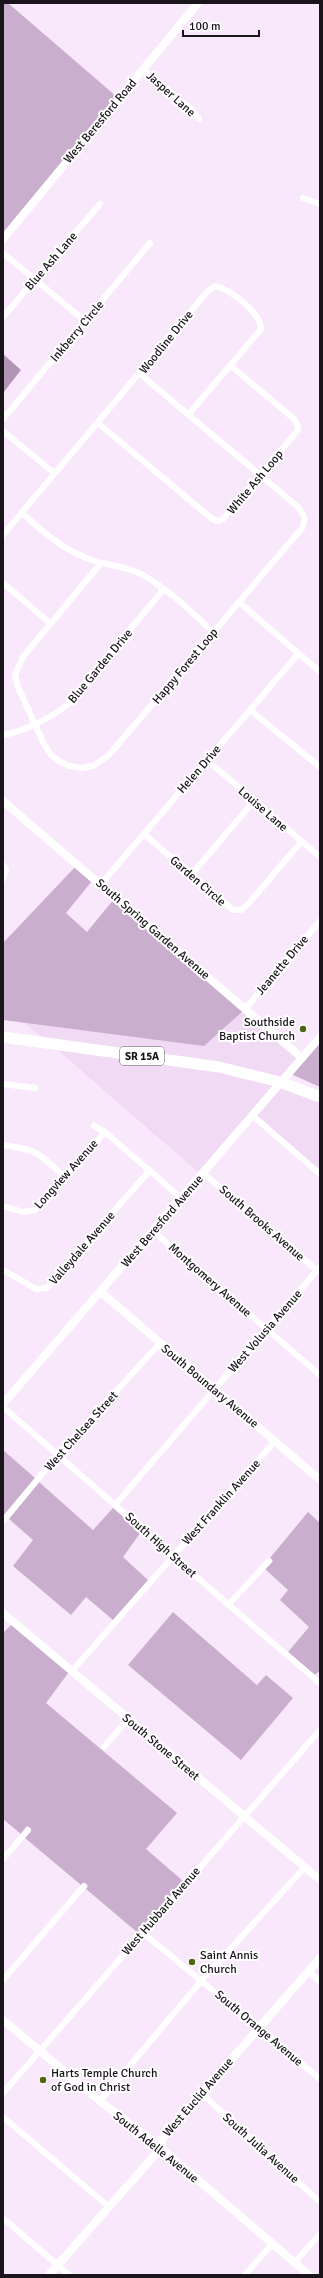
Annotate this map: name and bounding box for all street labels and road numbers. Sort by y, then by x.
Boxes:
street label: Jasper Lane [143,69,198,120]
street label: West Beresford Road [61,76,140,167]
street label: Blue Ash Lane [22,229,81,294]
street label: Inkberry Circle [47,298,107,365]
street label: Woodline Drive [136,308,197,377]
street label: White Ash Loop [224,447,287,517]
street label: Happy Forest Loop [149,625,221,707]
street label: Blue Garden Drive [65,626,136,707]
street label: Helen Drive [174,742,225,797]
street label: Louise Lane [235,784,290,835]
street label: Garden Circle [167,853,229,910]
street label: South Spring Garden Avenue [92,876,213,983]
street label: Jeanette Drive [253,932,312,998]
road number: SR 15A [120,1047,164,1065]
street label: Longview Avenue [31,1136,102,1212]
street label: West Beresford Avenue [118,1172,207,1271]
street label: South Brooks Avenue [216,1182,307,1264]
street label: Valleydale Avenue [46,1208,118,1288]
street label: Montgomery Avenue [165,1240,254,1321]
street label: West Volusia Avenue [225,1287,306,1376]
street label: South Boundary Avenue [158,1341,261,1431]
street label: West Chelsea Street [42,1388,121,1474]
street label: West Franklin Avenue [179,1456,264,1548]
street label: South High Street [122,1509,199,1581]
street label: South Stone Street [119,1711,202,1784]
street label: West Hubbard Avenue [119,1864,204,1959]
street label: South Orange Avenue [212,1987,306,2070]
street label: West Euclid Avenue [160,2055,237,2140]
street label: South Adelle Avenue [110,2108,201,2186]
street label: South Julia Avenue [219,2110,302,2187]

